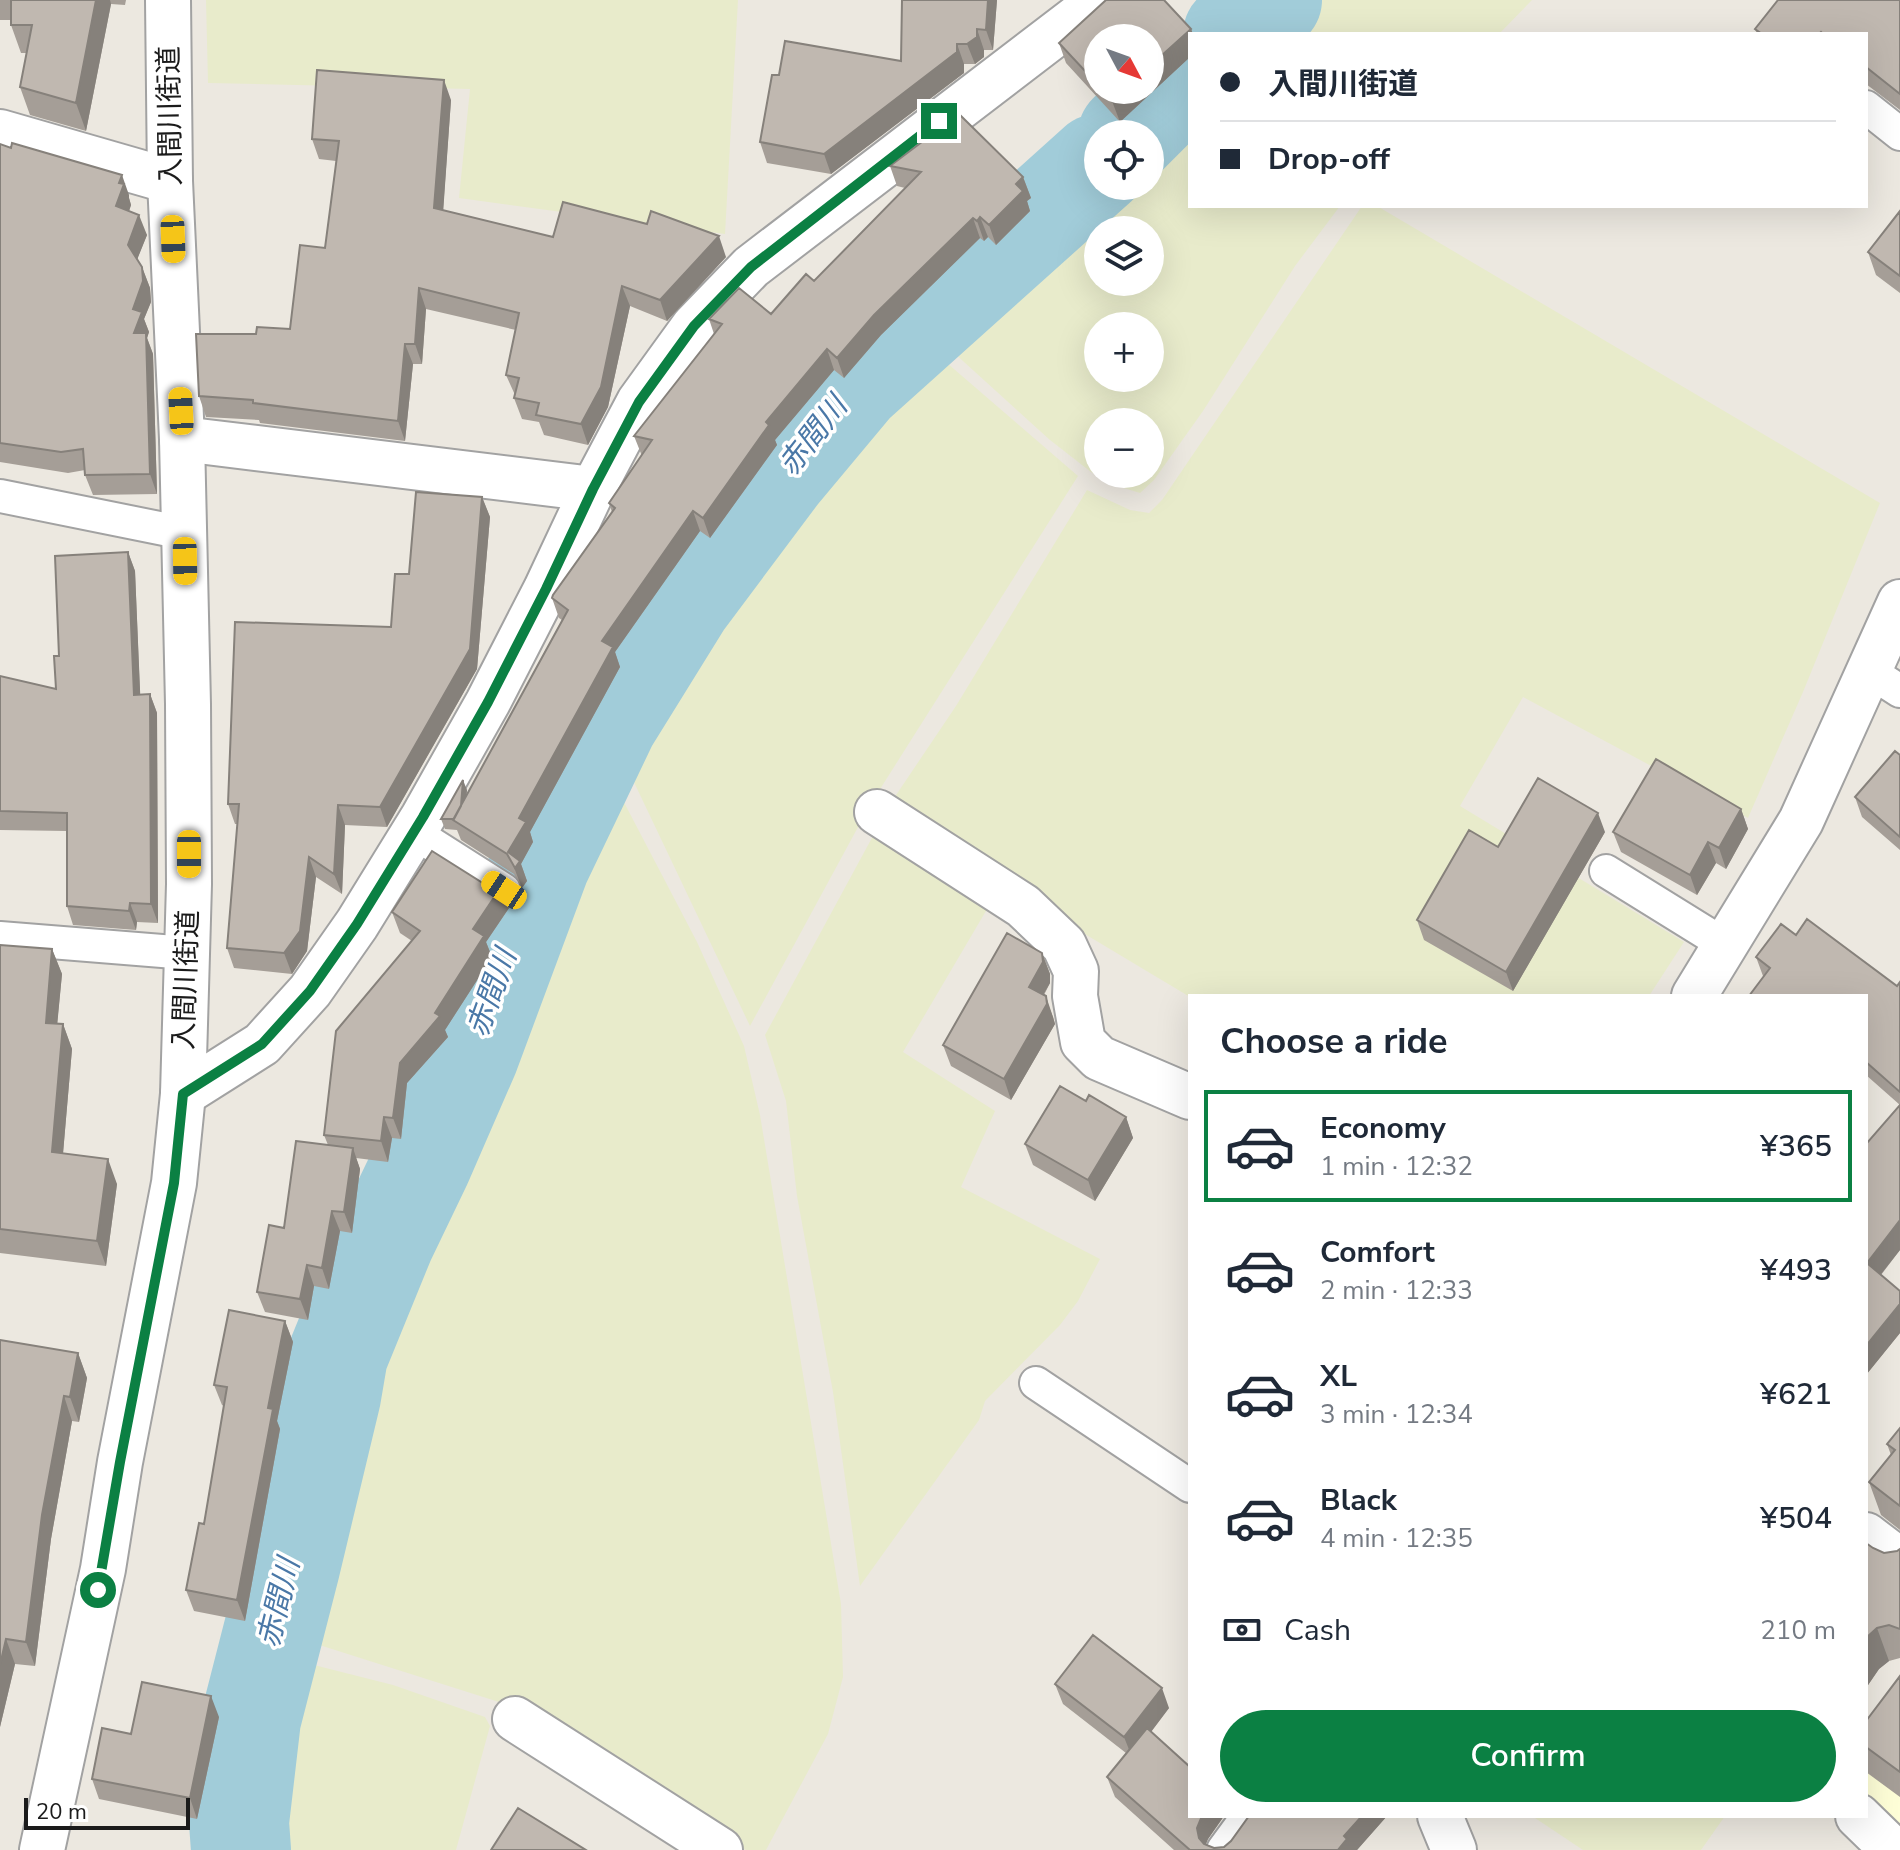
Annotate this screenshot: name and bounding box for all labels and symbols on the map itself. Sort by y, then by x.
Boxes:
north arrow [1084,24,1164,104]
street label: 入間川街道 [150,46,190,186]
route end [921,103,957,139]
car [160,215,186,263]
car [168,386,194,436]
water label: 赤間川 [769,386,859,484]
car [173,537,197,585]
car [177,830,201,878]
car [477,867,531,913]
street label: 入間川街道 [165,909,207,1051]
water label: 赤間川 [457,941,528,1042]
water label: 赤間川 [248,1551,311,1652]
route start [80,1572,116,1608]
scale bar [24,1794,190,1830]

